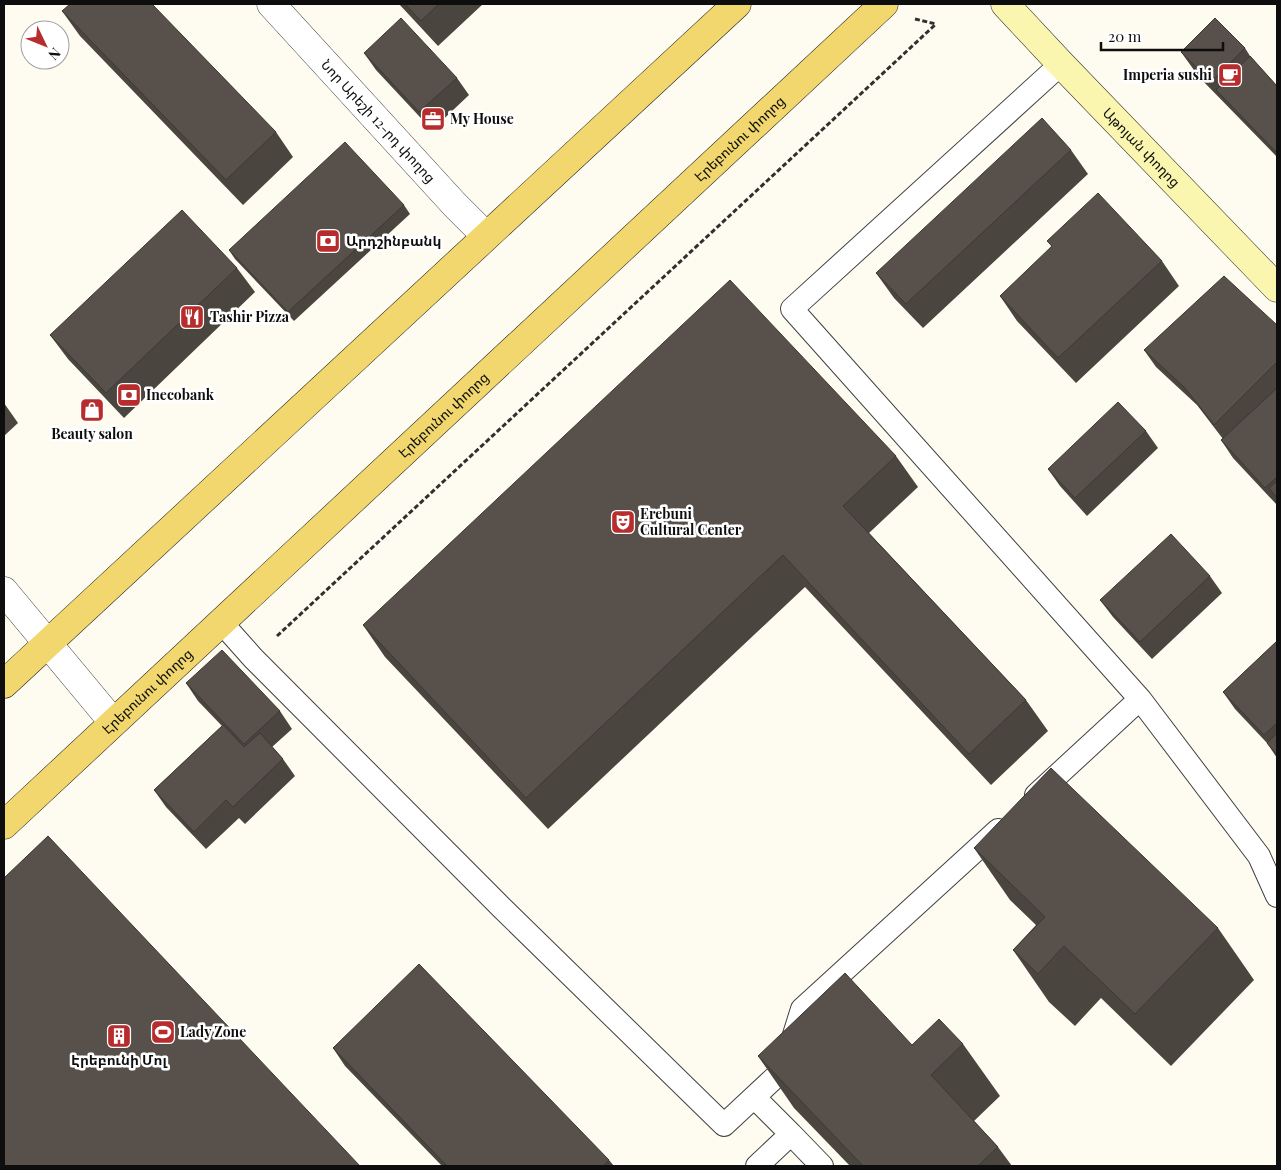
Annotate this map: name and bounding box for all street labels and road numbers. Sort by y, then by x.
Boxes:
street label: Նոր Արեշի 12-րդ փողոց [317,55,440,187]
street label: Էրեբունու փողոց [690,91,789,185]
street label: Աթոյան փողոց [1099,103,1185,191]
street label: Էրեբունու փողոց [394,368,492,462]
street label: Էրեբունու փողոց [98,644,196,738]

